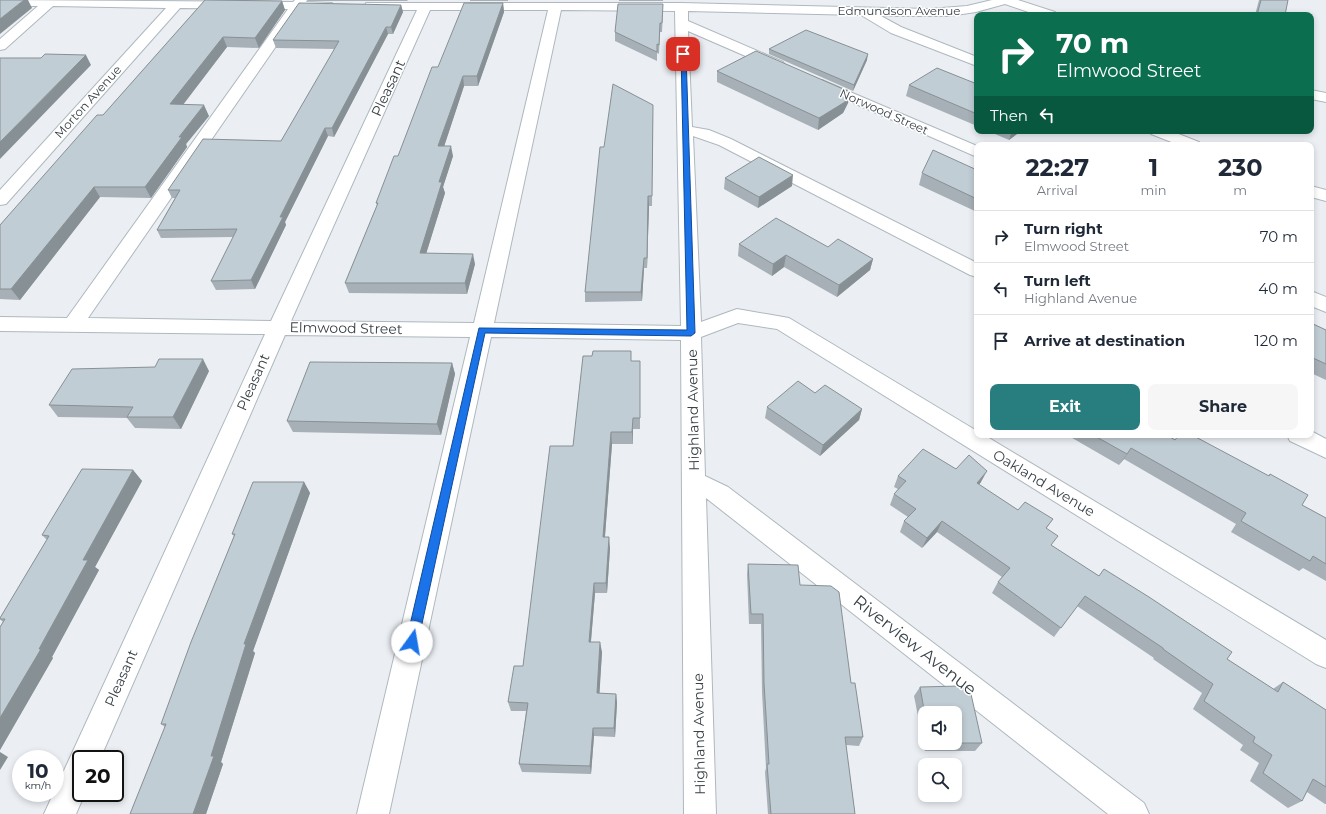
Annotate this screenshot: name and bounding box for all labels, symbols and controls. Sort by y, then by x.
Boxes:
street label: Edmundson Avenue [837,3,961,18]
text: 70 m [1056,26,1129,60]
icon: right [990,28,1042,80]
pin [666,37,700,71]
icon: arrive [672,43,694,65]
street label: Pleasant [367,56,409,119]
text: Elmwood Street [1056,60,1201,82]
street label: Morton Avenue [51,62,124,141]
street label: Norwood Street [838,85,931,138]
icon: left [1036,104,1058,126]
text: Then [990,106,1028,125]
text: 22:27 [1025,153,1089,182]
text: 1 [1149,153,1158,182]
text: 230 [1218,153,1263,182]
text: Arrival [1037,182,1078,198]
text: min [1140,182,1167,198]
text: m [1233,182,1247,198]
text: Turn right [1024,219,1103,238]
icon: right [990,226,1012,248]
text: 70 m [1260,227,1298,246]
text: Elmwood Street [1024,238,1129,254]
text: Turn left [1024,271,1091,290]
icon: left [990,278,1012,300]
text: 40 m [1258,279,1298,298]
text: Highland Avenue [1024,290,1137,306]
street label: Elmwood Street [289,318,403,338]
icon: arrive [990,330,1012,352]
text: Arrive at destination [1024,331,1185,350]
text: 120 m [1254,331,1298,350]
street label: Highland Avenue [683,349,703,471]
street label: Pleasant [232,350,274,413]
button: Exit [990,384,1140,430]
button: Share [1148,384,1298,430]
street label: Oakland Avenue [990,445,1098,521]
street label: Riverview Avenue [850,591,980,699]
position arrow [391,621,433,663]
street label: Pleasant [100,646,142,709]
street label: Highland Avenue [689,673,709,795]
map controls [918,706,962,802]
button: sound [918,706,962,750]
speed limit sign: 20 [72,750,124,802]
button: search [918,758,962,802]
text: 10 [27,759,49,783]
text: km/h [25,779,51,792]

